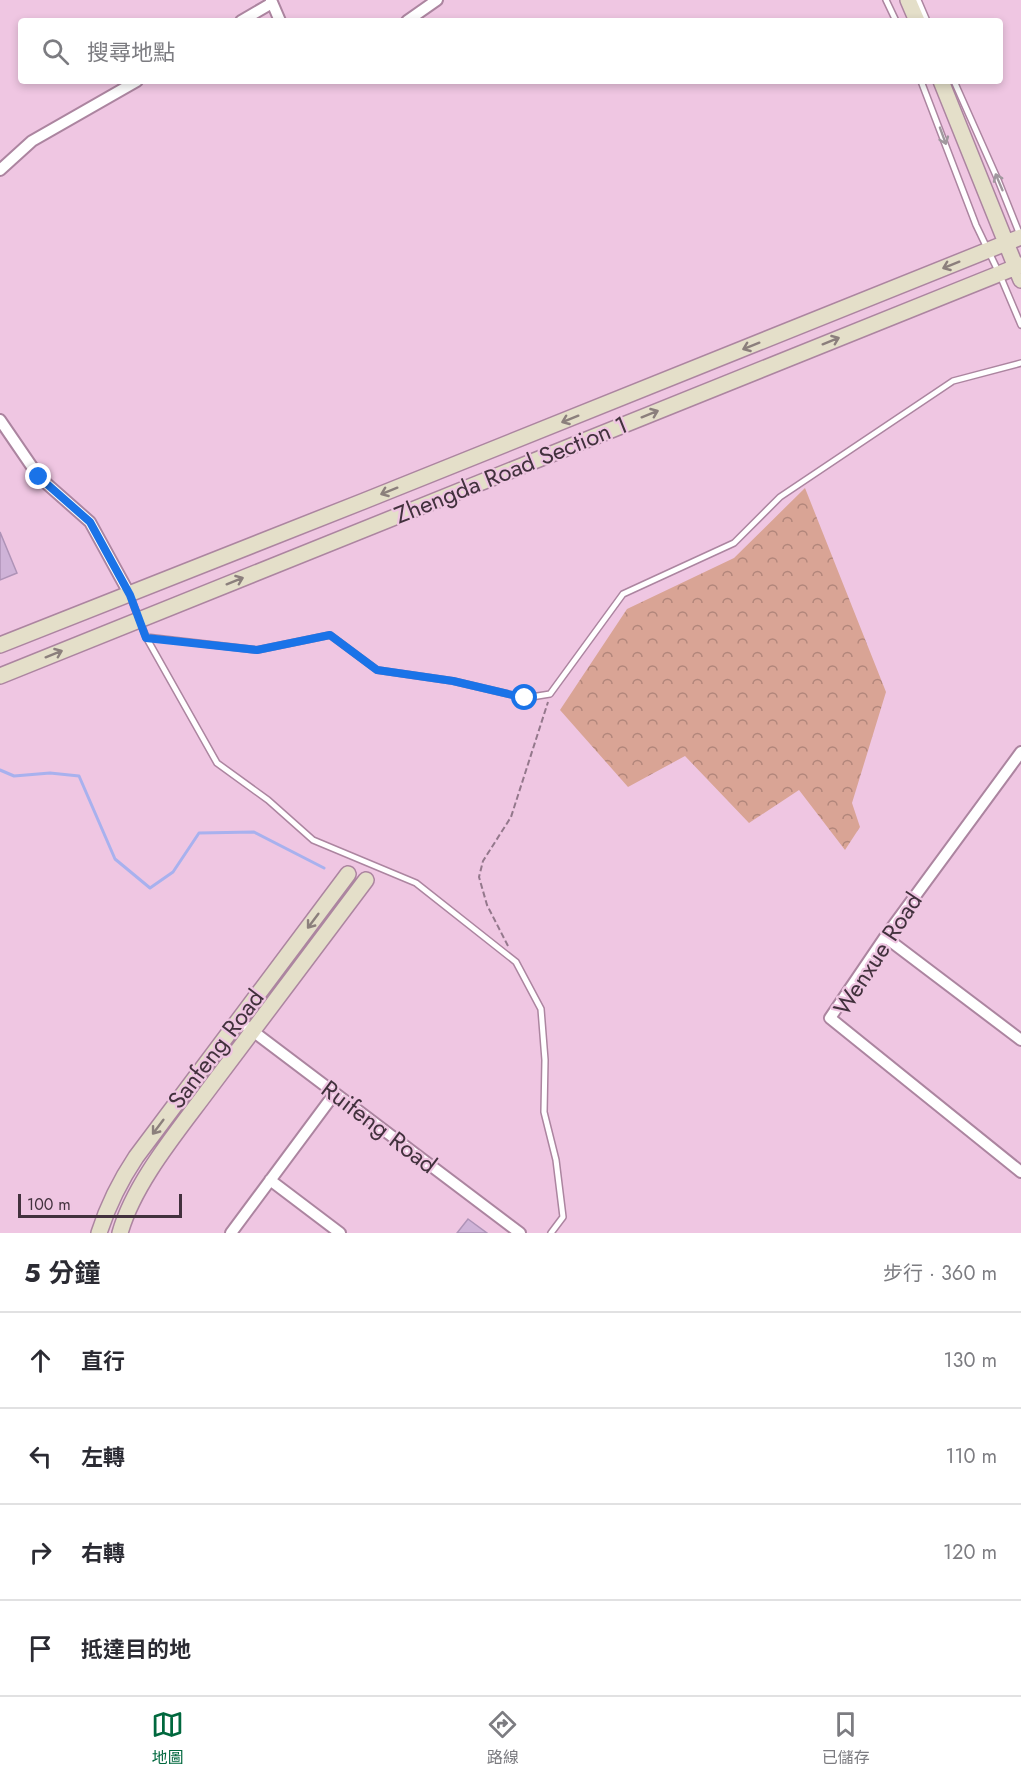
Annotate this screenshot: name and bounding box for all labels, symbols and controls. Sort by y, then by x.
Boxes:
search box [18,18,1003,84]
icon: search [39,35,72,68]
text: 搜尋地點 [87,36,175,68]
one-way arrow [938,126,949,144]
one-way arrow [993,174,1004,192]
one-way arrow [943,260,961,271]
one-way arrow [821,335,839,346]
one-way arrow [742,341,761,352]
street label: Zhengda Road Section 1 [389,407,633,532]
one-way arrow [640,408,659,419]
one-way arrow [561,414,580,425]
route end [25,463,51,489]
one-way arrow [380,486,399,497]
one-way arrow [226,575,244,586]
one-way arrow [45,648,63,659]
route start [511,684,537,710]
street label: Wenxue Road [825,885,931,1022]
one-way arrow [306,913,319,929]
street label: Sanfeng Road [159,982,272,1116]
street label: Ruifeng Road [314,1071,444,1182]
one-way arrow [151,1119,164,1135]
scale bar [18,1191,182,1218]
text: 100 m [27,1193,71,1216]
text: 5 分鐘 [24,1254,101,1292]
text: 步行 · 360 m [883,1259,997,1288]
icon: ahead [24,1344,57,1377]
text: 直行 [81,1345,125,1377]
text: 130 m [943,1346,997,1375]
icon: left [24,1440,57,1473]
text: 左轉 [81,1441,125,1473]
text: 110 m [945,1442,997,1471]
icon: right [24,1536,57,1569]
text: 右轉 [81,1537,125,1569]
text: 120 m [943,1538,997,1567]
icon: arrive [24,1632,57,1665]
text: 抵達目的地 [81,1633,191,1665]
tab: 地圖 [151,1708,184,1769]
tab: 路線 [486,1708,519,1769]
tab: 已儲存 [822,1708,870,1769]

